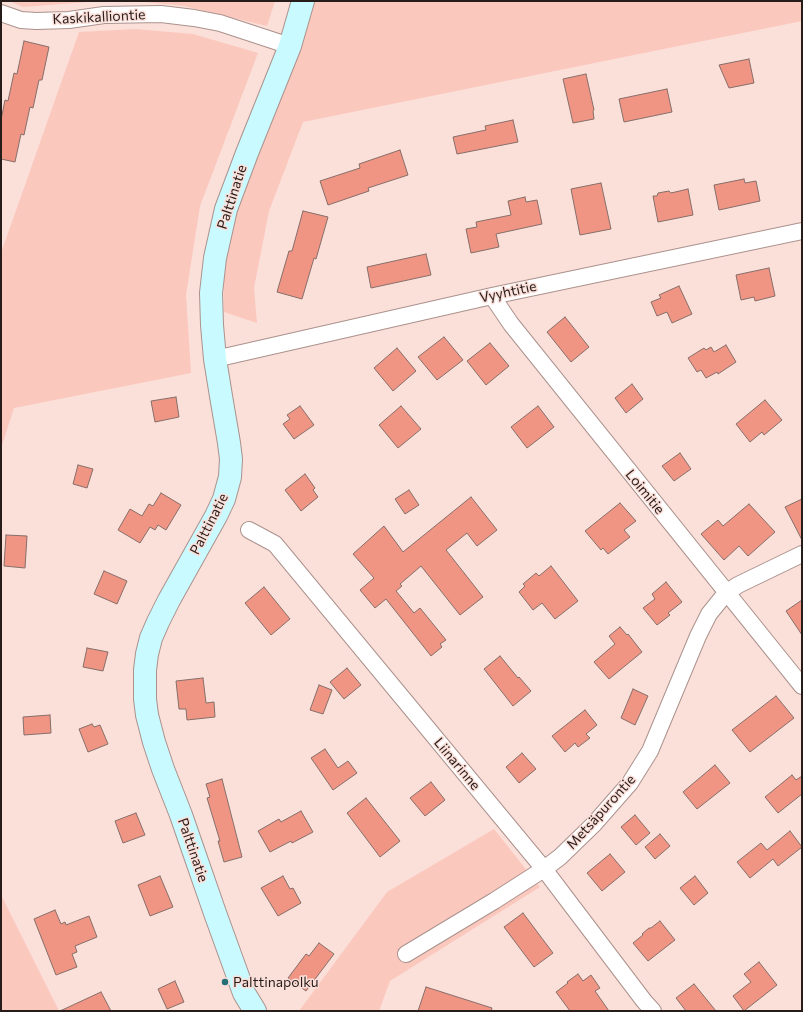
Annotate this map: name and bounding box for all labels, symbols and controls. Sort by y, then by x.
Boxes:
street label: Kaskikalliontie [52,6,146,28]
street label: Palttinatie [214,163,250,231]
street label: Vyyhtitie [478,278,538,306]
street label: Loimitie [622,466,668,518]
street label: Palttinatie [186,490,232,558]
street label: Liinarinne [430,734,484,794]
street label: Metsäpurontie [563,771,639,853]
street label: Palttinatie [174,816,212,884]
place label: Palttinapolku [233,974,319,990]
marker: Palttinapolku [220,977,230,987]

